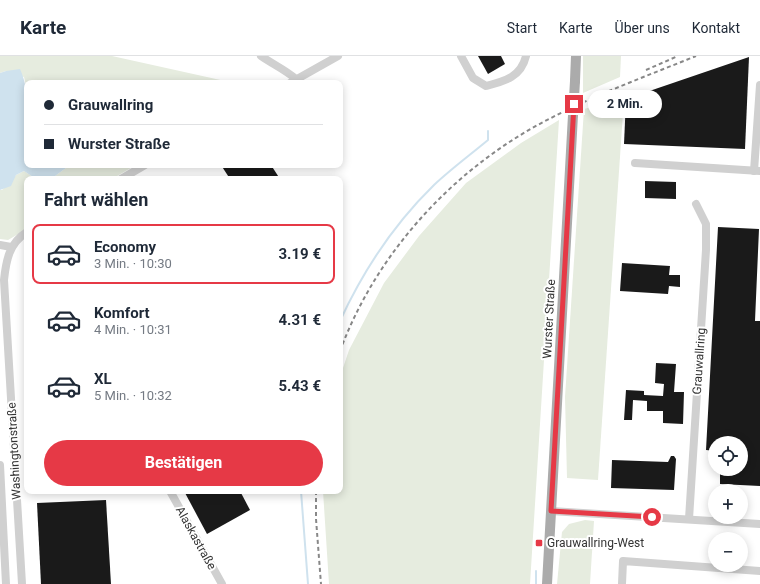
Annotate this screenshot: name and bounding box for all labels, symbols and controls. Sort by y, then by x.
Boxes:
text: Karte [20,16,66,39]
text: Start [507,20,537,36]
text: Karte [559,20,593,36]
text: Über uns [615,20,670,36]
text: Kontakt [692,20,740,36]
callout: 2 Min. [588,90,662,118]
route end [565,95,583,113]
text: Grauwallring [68,96,153,114]
text: 2 Min. [607,96,643,111]
text: Wurster Straße [68,135,170,153]
text: Fahrt wählen [44,189,148,210]
icon: car [46,236,82,272]
text: Economy [94,238,156,256]
text: 3.19 € [278,245,321,263]
text: 3 Min. · 10:30 [94,256,172,271]
street label: Wurster Straße [540,279,558,359]
icon: car [46,302,82,338]
text: Komfort [94,304,150,322]
text: 4.31 € [278,311,321,329]
text: 4 Min. · 10:31 [94,322,172,337]
street label: Grauwallring [690,327,708,395]
icon: car [46,368,82,404]
text: XL [94,370,112,388]
text: 5.43 € [278,377,321,395]
text: 5 Min. · 10:32 [94,388,172,403]
street label: Washingtonstraße [4,402,24,500]
map controls [708,436,748,572]
button: locate [708,436,748,476]
button: Bestätigen [44,440,323,486]
button: + [708,484,748,524]
street label: Alaskastraße [173,504,219,572]
route start [643,508,661,526]
button: − [708,532,748,572]
place label: Grauwallring-West [547,536,644,550]
marker: Grauwallring-West [534,538,544,548]

